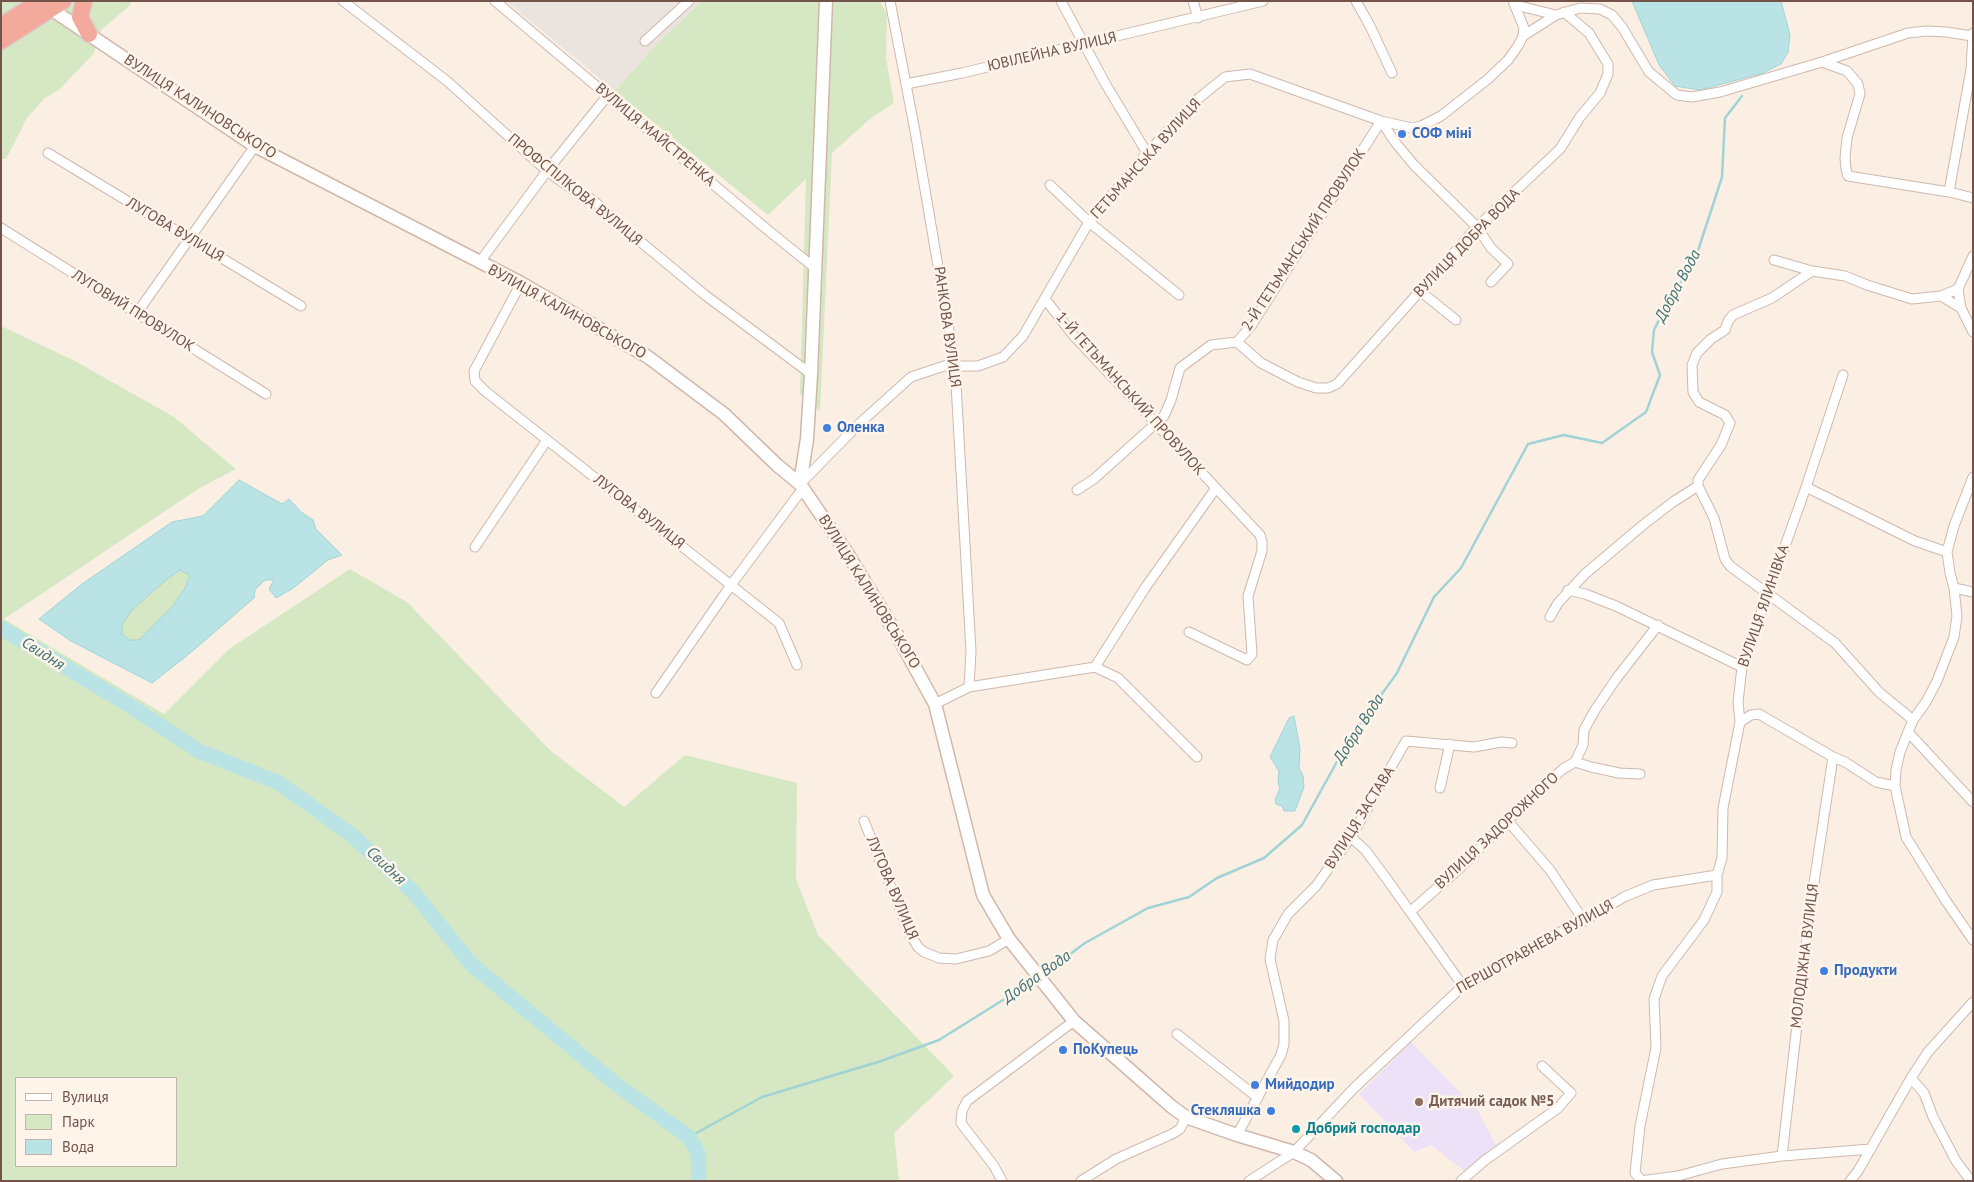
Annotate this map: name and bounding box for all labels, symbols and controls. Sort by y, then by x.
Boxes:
street label: ЮВІЛЕЙНА ВУЛИЦЯ [986,28,1118,76]
street label: ВУЛИЦЯ КАЛИНОВСЬКОГО [120,51,280,163]
street label: ВУЛИЦЯ МАЙСТРЕНКА [591,80,719,190]
street label: ГЕТЬМАНСЬКА ВУЛИЦЯ [1087,95,1205,223]
place label: СОФ міні [1412,125,1472,143]
marker: СОФ міні [1396,128,1408,140]
street label: ПРОФСПІЛКОВА ВУЛИЦЯ [504,130,646,250]
street label: 2-Й ГЕТЬМАНСЬКИЙ ПРОВУЛОК [1238,145,1370,335]
street label: ВУЛИЦЯ ДОБРА ВОДА [1410,185,1524,301]
street label: ЛУГОВА ВУЛИЦЯ [123,194,227,266]
water label: Добра Вода [1651,247,1705,325]
street label: ВУЛИЦЯ КАЛИНОВСЬКОГО [485,261,649,363]
street label: РАНКОВА ВУЛИЦЯ [930,265,964,389]
street label: ЛУГОВИЙ ПРОВУЛОК [68,266,198,356]
street label: 1-Й ГЕТЬМАНСЬКИЙ ПРОВУЛОК [1052,308,1208,480]
place label: Оленка [837,419,885,437]
marker: Оленка [821,422,833,434]
street label: ЛУГОВА ВУЛИЦЯ [590,471,688,553]
street label: ВУЛИЦЯ КАЛИНОВСЬКОГО [814,512,924,672]
street label: ВУЛИЦЯ ЯЛИНІВКА [1735,542,1793,670]
water label: Свидня [18,633,68,675]
water label: Добра Вода [1329,691,1389,767]
street label: ВУЛИЦЯ ЗАСТАВА [1321,763,1399,873]
street label: ВУЛИЦЯ ЗАДОРОЖНОГО [1431,769,1563,893]
street label: ЛУГОВА ВУЛИЦЯ [862,834,922,942]
water label: Свидня [362,843,410,889]
street label: МОЛОДІЖНА ВУЛИЦЯ [1787,883,1823,1029]
street label: ПЕРШОТРАВНЕВА ВУЛИЦЯ [1453,896,1617,998]
water label: Добра Вода [999,947,1075,1007]
place label: Продукти [1834,962,1897,980]
marker: Продукти [1818,965,1830,977]
place label: ПоКупець [1073,1041,1138,1059]
marker: ПоКупець [1057,1044,1069,1056]
place label: Мийдодир [1265,1076,1335,1094]
legend [15,1077,178,1167]
marker: Мийдодир [1249,1079,1261,1091]
text: Вулиця [62,1087,109,1106]
place label: Дитячий садок №5 [1429,1093,1555,1111]
marker: Дитячий садок №5 [1413,1096,1425,1108]
place label: Стекляшка [1191,1102,1261,1120]
marker: Стекляшка [1265,1105,1277,1117]
text: Парк [62,1112,95,1131]
place label: Добрий господар [1306,1120,1421,1138]
marker: Добрий господар [1290,1123,1302,1135]
text: Вода [62,1137,94,1156]

